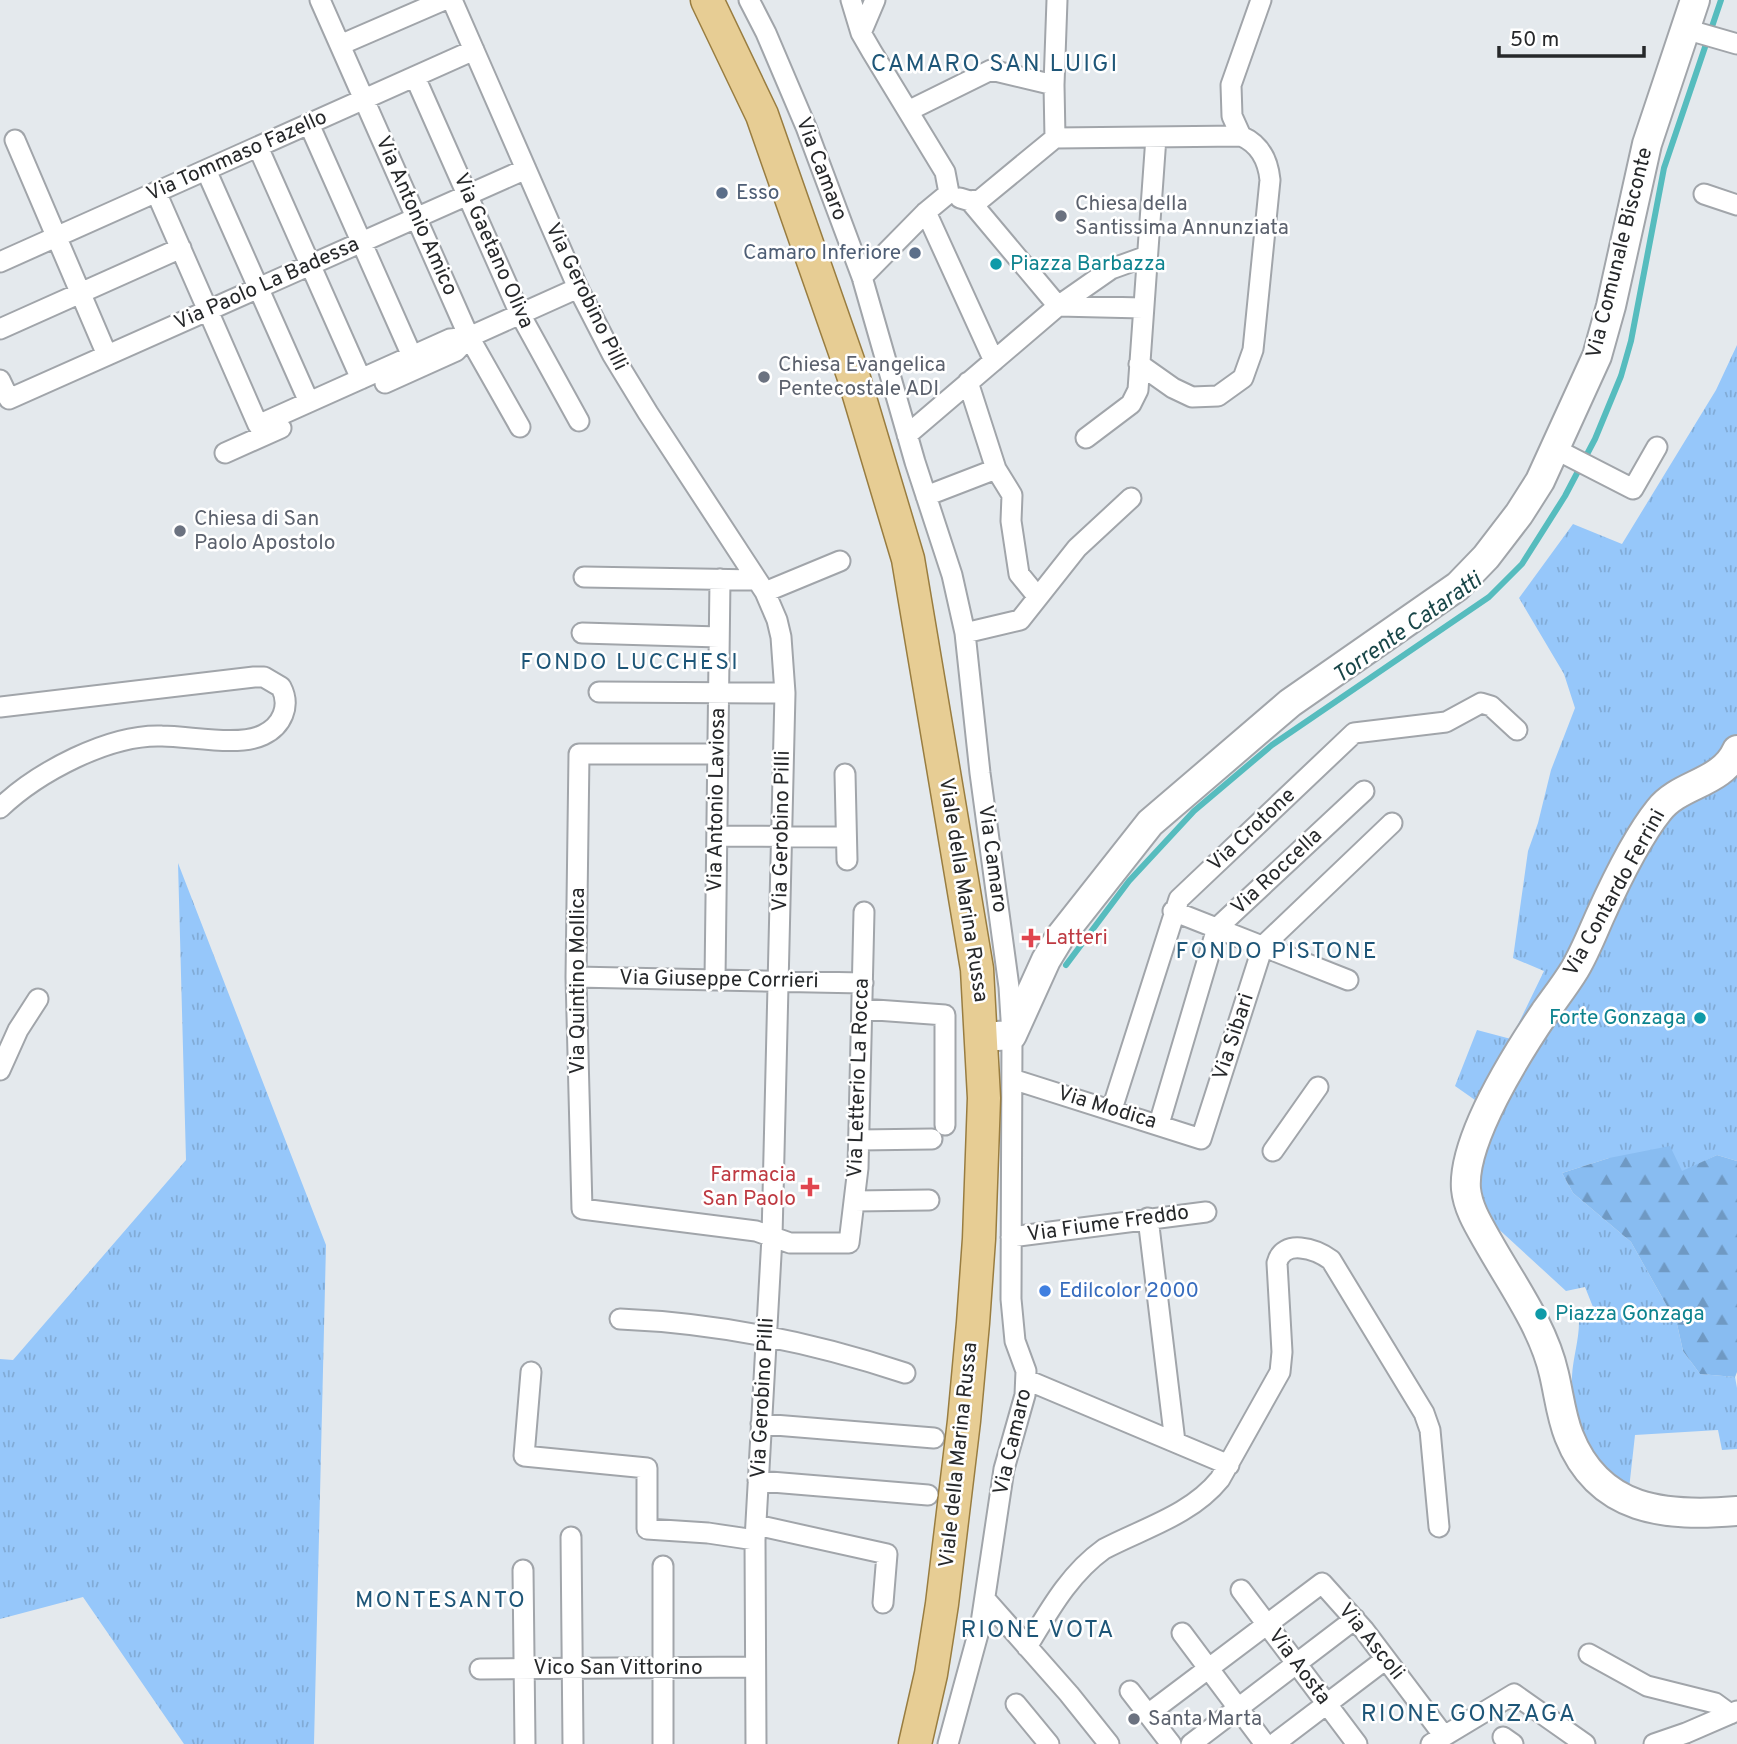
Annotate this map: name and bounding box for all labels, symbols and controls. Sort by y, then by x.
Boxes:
scale bar [1499,14,1644,58]
text: 50 m [1510,27,1559,54]
district label: CAMARO SAN LUIGI [871,50,1119,80]
street label: Via Tommaso Fazello [142,104,332,208]
street label: Via Camaro [789,114,853,224]
street label: Via Antonio Amico [369,132,463,300]
street label: Via Comunale Bisconte [1581,145,1659,361]
street label: Via Gaetano Oliva [447,169,539,333]
place label: Esso [736,180,779,207]
marker: Esso [714,185,730,201]
place label: Chiesa della Santissima Annunziata [1075,191,1289,242]
marker: Chiesa della Santissima Annunziata [1053,208,1069,224]
street label: Via Gerobino Pilli [539,219,633,375]
street label: Via Paolo La Badessa [170,231,364,337]
place label: Camaro Inferiore [743,240,901,267]
marker: Camaro Inferiore [907,245,923,261]
place label: Piazza Barbazza [1010,251,1166,278]
marker: Piazza Barbazza [988,256,1004,272]
place label: Chiesa Evangelica Pentecostale ADI [778,352,946,403]
marker: Chiesa Evangelica Pentecostale ADI [756,369,772,385]
place label: Chiesa di San Paolo Apostolo [194,506,335,557]
marker: Chiesa di San Paolo Apostolo [172,523,188,539]
water label: Torrente Cataratti [1328,566,1489,691]
district label: FONDO LUCCHESI [520,649,740,678]
street label: Via Antonio Laviosa [702,708,732,892]
street label: Via Gerobino Pilli [767,750,797,912]
street label: Viale della Marina Russa [932,776,994,1004]
street label: Via Crotone [1202,782,1302,878]
street label: Via Camaro [971,803,1013,915]
street label: Via Contardo Ferrini [1558,805,1672,981]
street label: Via Roccella [1226,823,1328,921]
street label: Via Quintino Mollica [565,888,592,1074]
place label: Latteri [1045,925,1108,952]
marker: Latteri [1023,930,1039,946]
district label: FONDO PISTONE [1175,938,1379,967]
street label: Via Giuseppe Corrieri [619,965,819,995]
street label: Via Letterio La Rocca [842,978,876,1178]
street label: Via Sibari [1207,990,1261,1084]
place label: Forte Gonzaga [1549,1005,1686,1032]
marker: Forte Gonzaga [1692,1010,1708,1026]
street label: Via Modica [1054,1080,1160,1136]
place label: Farmacia San Paolo [702,1162,796,1213]
marker: Farmacia San Paolo [802,1179,818,1195]
street label: Via Fiume Freddo [1025,1199,1191,1249]
place label: Edilcolor 2000 [1059,1278,1199,1305]
marker: Edilcolor 2000 [1037,1283,1053,1299]
place label: Piazza Gonzaga [1555,1301,1705,1328]
marker: Piazza Gonzaga [1533,1306,1549,1322]
street label: Via Gerobino Pilli [745,1317,781,1479]
street label: Viale della Marina Russa [934,1341,984,1569]
street label: Via Camaro [988,1386,1038,1498]
district label: MONTESANTO [355,1587,527,1616]
street label: Via Ascoli [1332,1598,1410,1686]
district label: RIONE VOTA [960,1616,1116,1646]
street label: Via Aosta [1262,1624,1336,1710]
street label: Vico San Vittorino [533,1655,703,1682]
district label: RIONE GONZAGA [1361,1700,1577,1730]
place label: Santa Marta [1148,1706,1262,1733]
marker: Santa Marta [1126,1711,1142,1727]

